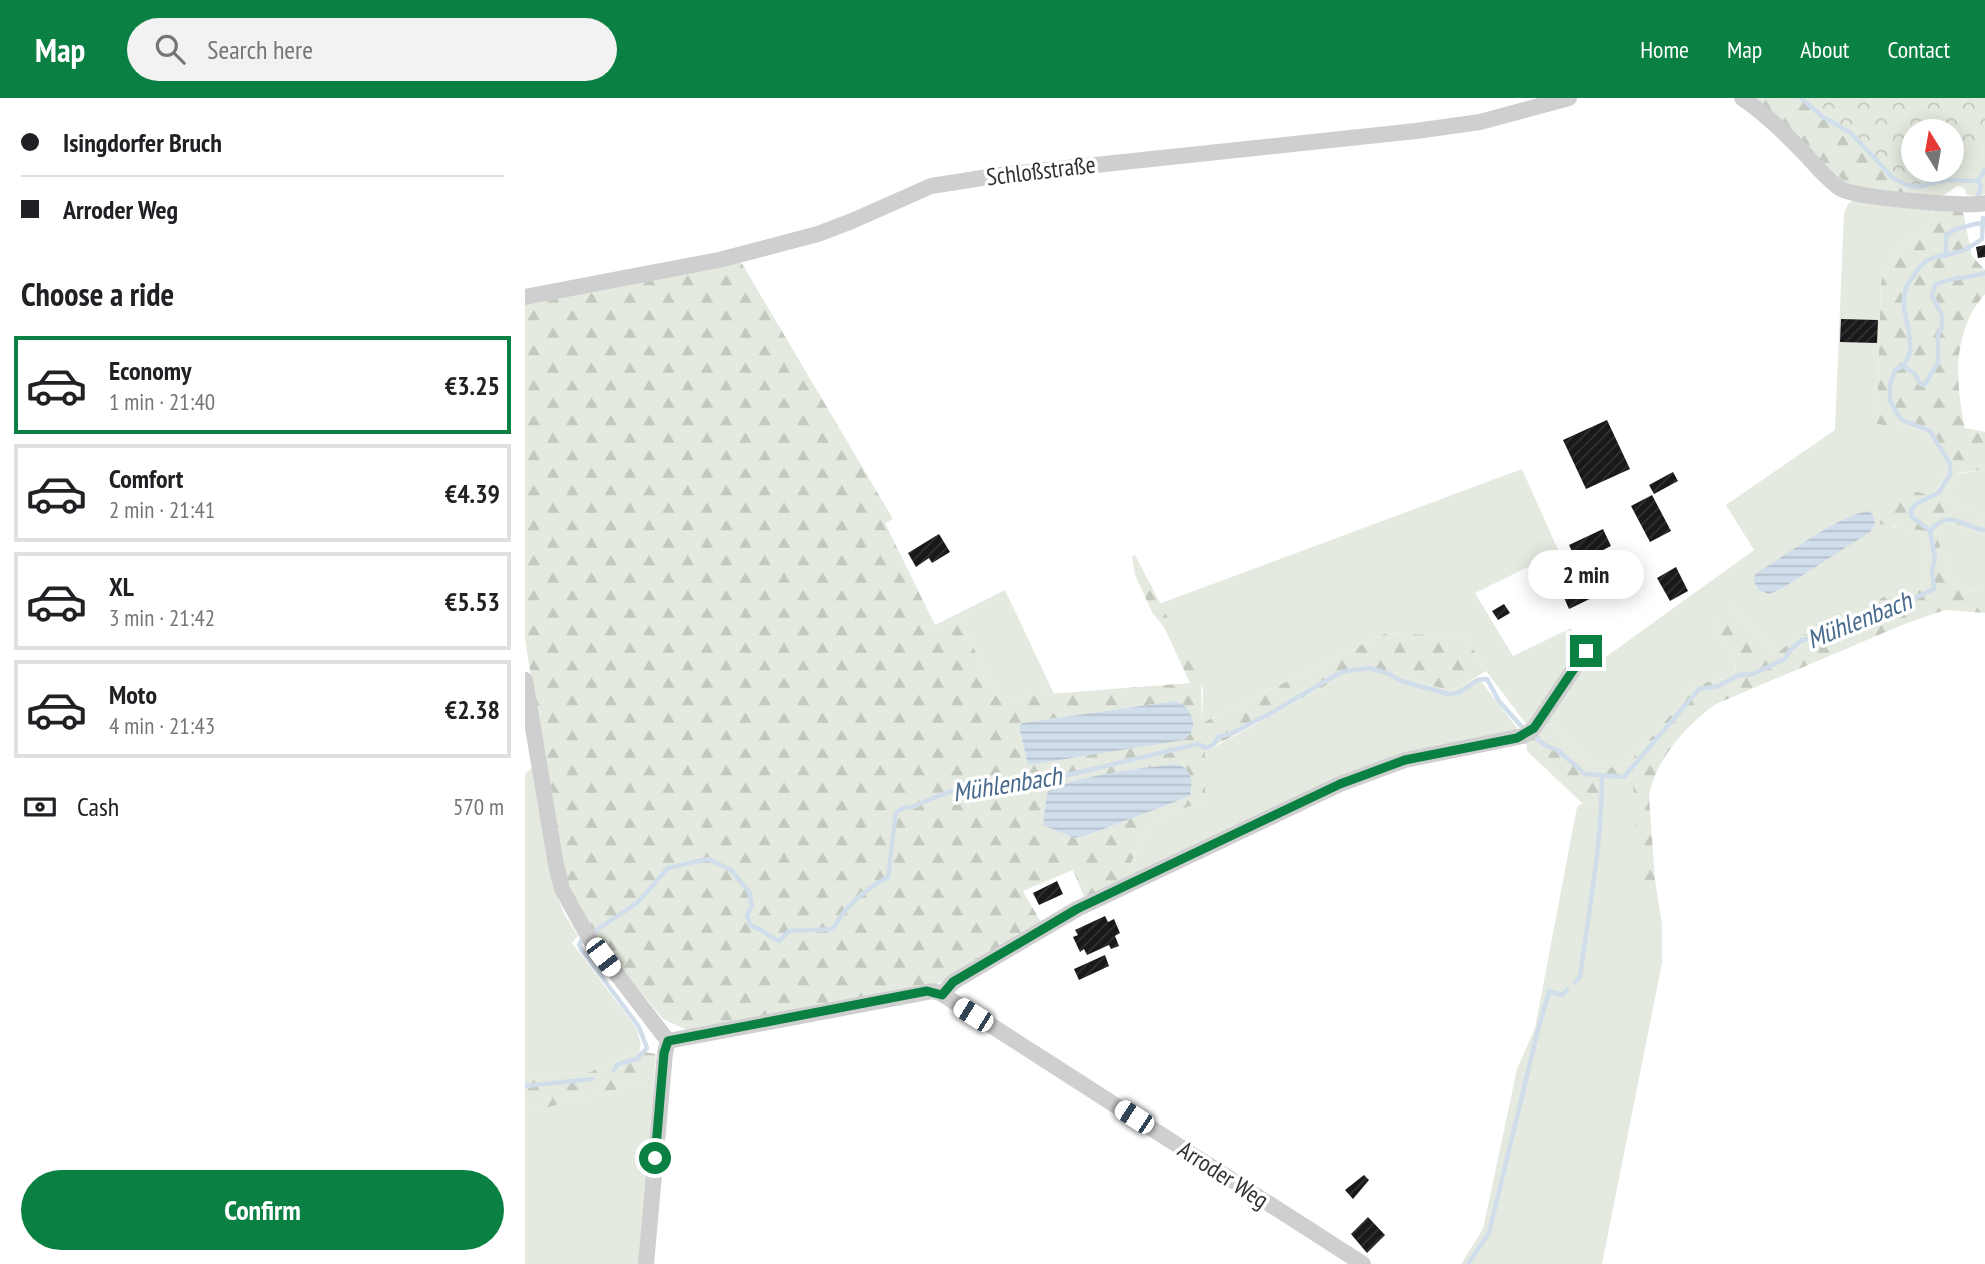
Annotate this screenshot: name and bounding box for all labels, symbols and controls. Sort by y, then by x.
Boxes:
search box [127,18,617,81]
text: Map [35,28,85,71]
icon: search [151,30,189,68]
text: Search here [207,33,313,66]
text: Home [1640,34,1689,65]
text: Map [1727,34,1762,65]
text: About [1800,34,1849,65]
text: Contact [1887,34,1950,65]
north arrow [1901,119,1963,182]
map controls [1901,119,1964,182]
text: Isingdorfer Bruch [63,126,222,159]
street label: Schloßstraße [985,148,1097,193]
text: Arroder Weg [63,193,178,226]
text: Choose a ride [21,273,174,315]
icon: car [25,354,88,417]
text: Economy [109,354,191,387]
text: €3.25 [445,369,500,402]
text: 1 min · 21:40 [109,387,215,416]
icon: car [25,462,88,525]
text: Comfort [109,462,183,495]
text: €4.39 [445,477,500,510]
text: 2 min · 21:41 [109,495,215,524]
callout: 2 min [1528,550,1644,598]
text: 2 min [1563,560,1609,589]
icon: car [25,570,88,633]
text: XL [109,570,134,603]
water label: Mühlenbach [1802,583,1917,655]
text: €5.53 [445,585,500,618]
text: 3 min · 21:42 [109,603,215,632]
route end [1570,635,1602,667]
icon: car [25,678,88,741]
text: Moto [109,678,157,711]
text: €2.38 [445,693,500,726]
text: 4 min · 21:43 [109,711,215,740]
water label: Mühlenbach [950,758,1065,808]
icon: cash [21,788,59,826]
text: Cash [77,790,119,823]
text: 570 m [453,792,504,821]
car [582,934,625,980]
car [950,995,997,1035]
car [1111,1097,1158,1137]
street label: Arroder Weg [1172,1134,1274,1215]
route start [639,1142,671,1174]
button: Confirm [21,1170,504,1250]

